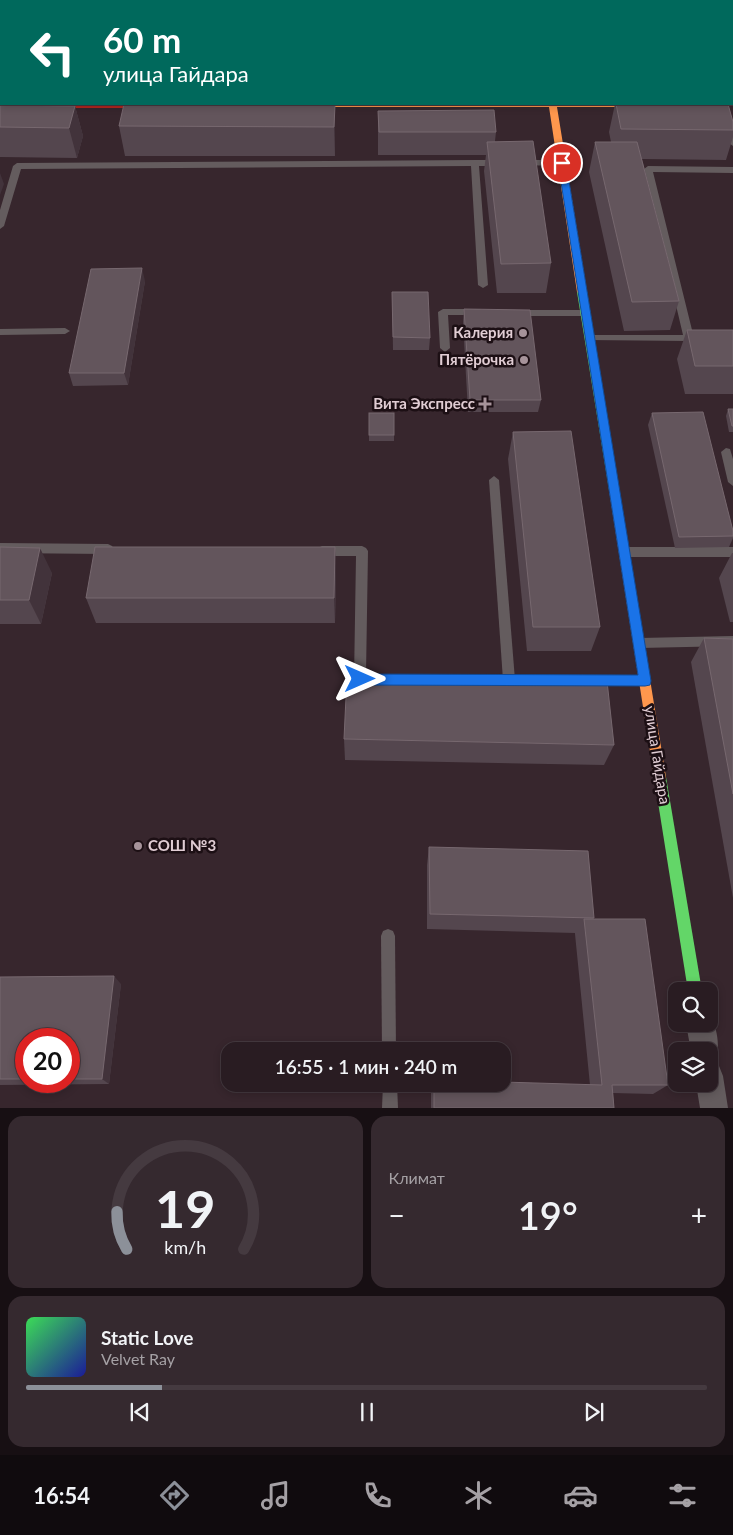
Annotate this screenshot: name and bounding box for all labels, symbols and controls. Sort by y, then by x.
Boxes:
text: 60 m [103,18,181,60]
icon: left [20,20,85,85]
text: улица Гайдара [103,60,249,87]
pin [541,142,583,184]
icon: arrive [548,149,576,177]
place label: Калерия [453,323,513,341]
marker: Калерия [517,327,529,339]
place label: Пятёрочка [439,350,514,368]
marker: Пятёрочка [518,354,530,366]
place label: Вита Экспресс [373,394,475,412]
marker: Вита Экспресс [479,398,491,410]
position arrow [333,652,385,704]
street label: улица Гайдара [641,704,675,805]
place label: СОШ №3 [148,836,216,854]
marker: СОШ №3 [132,840,144,852]
map controls [668,982,718,1092]
button: search [668,982,718,1032]
speed limit sign: 20 [15,1028,80,1093]
button: layers [668,1042,718,1092]
text: 16:55 · 1 мин · 240 m [275,1055,457,1078]
text: Климат [389,1168,445,1187]
text: 19 [155,1177,215,1239]
text: 19° [518,1192,578,1238]
text: − [389,1198,405,1232]
text: + [691,1198,707,1232]
text: km/h [164,1236,206,1258]
text: Static Love [101,1326,193,1349]
text: Velvet Ray [101,1349,175,1368]
icon: previous [126,1398,154,1426]
icon: pause [353,1398,381,1426]
icon: next [580,1398,608,1426]
icon: directions [157,1478,192,1513]
icon: music [258,1478,293,1513]
icon: phone [360,1478,395,1513]
icon: climate [461,1478,496,1513]
icon: car [563,1478,598,1513]
icon: filters [665,1478,700,1513]
text: 16:54 [33,1482,90,1509]

